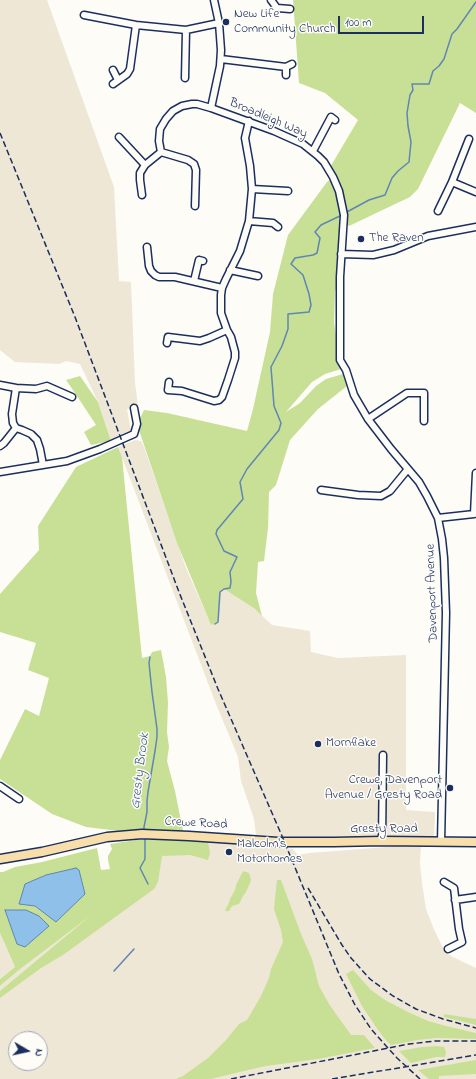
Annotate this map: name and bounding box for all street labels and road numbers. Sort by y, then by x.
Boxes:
street label: Broadleigh Way [227,96,309,142]
street label: Davenport Avenue [423,543,443,643]
street label: Crewe Road [164,815,228,833]
street label: Gresty Road [350,822,418,838]

